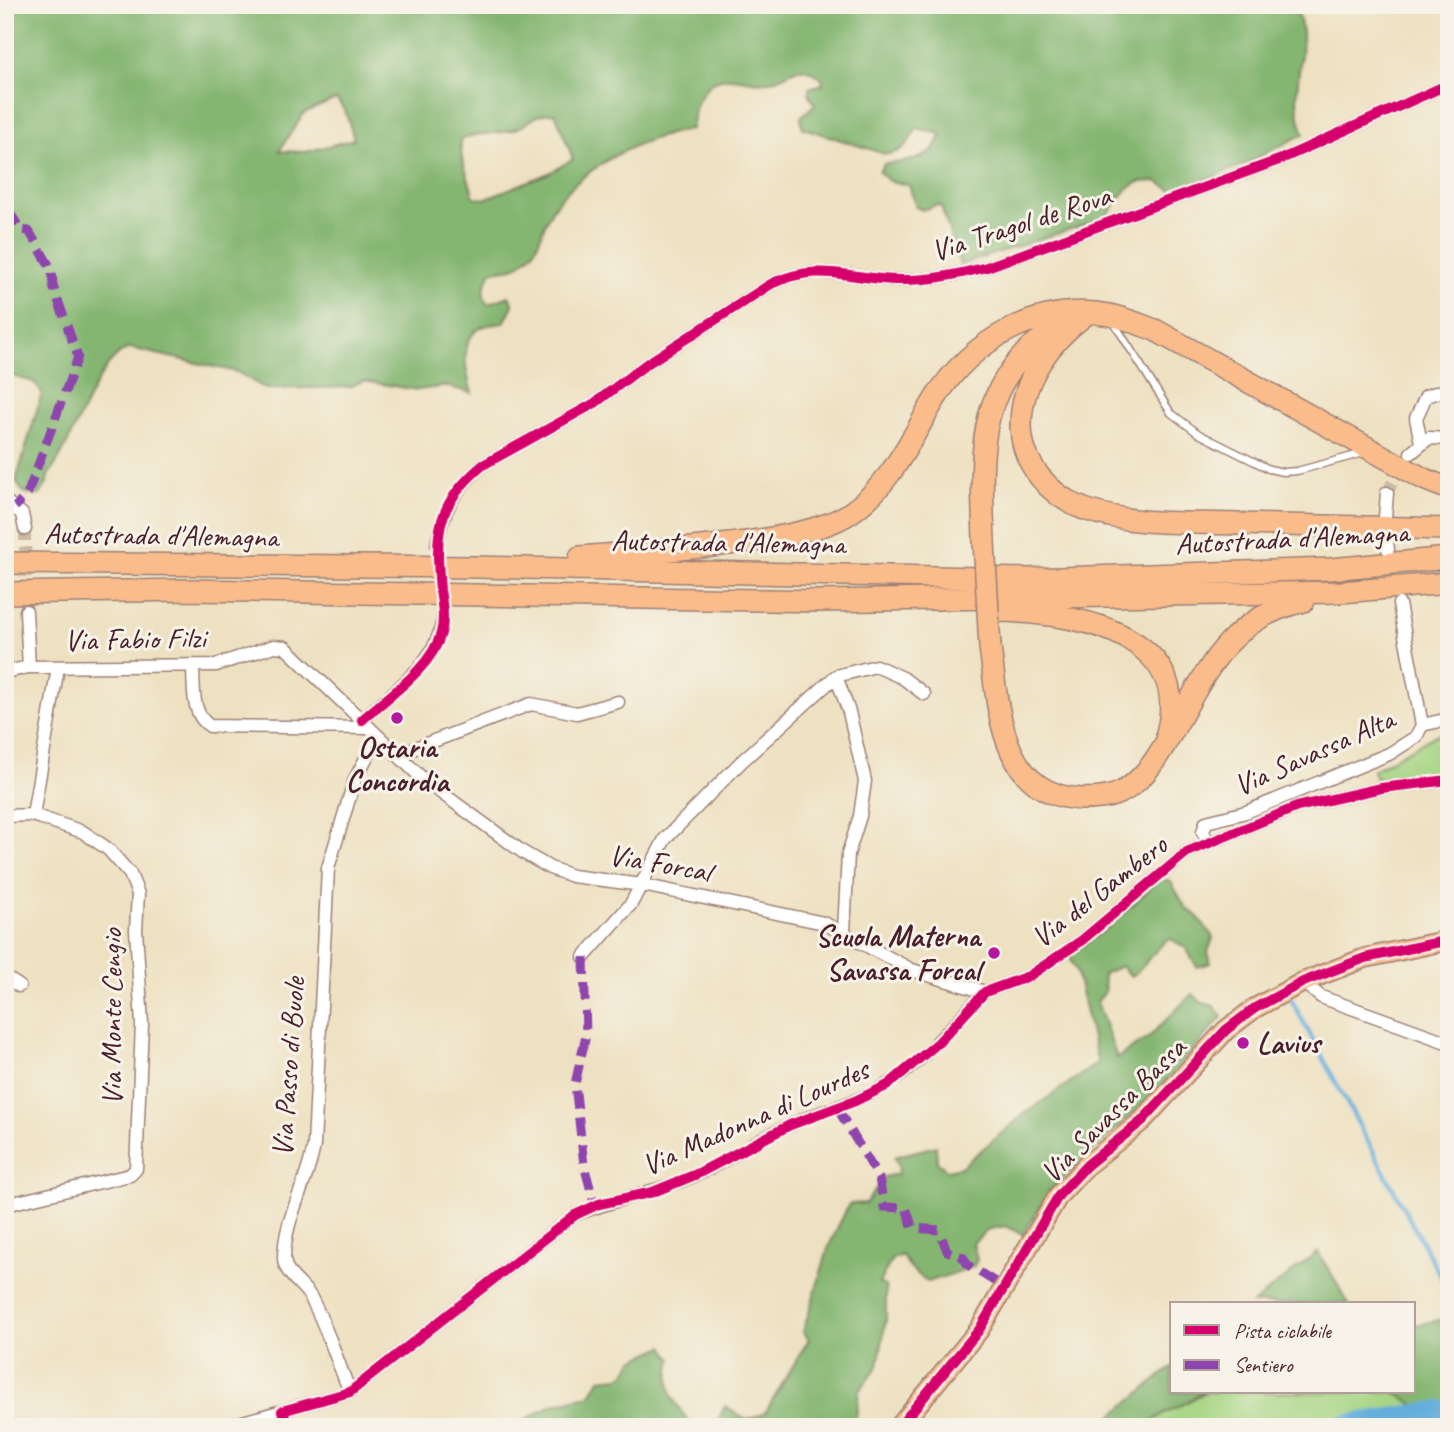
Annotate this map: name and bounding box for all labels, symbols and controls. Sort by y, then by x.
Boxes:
street label: Via Tragol de Rova [926,175,1117,270]
street label: Autostrada d'Alemagna [1174,513,1412,563]
street label: Autostrada d'Alemagna [44,514,281,556]
street label: Autostrada d'Alemagna [611,521,848,563]
street label: Via Fabio Filzi [64,619,209,659]
street label: Via Savassa Alta [1228,699,1402,804]
marker: Ostaria Concordia [389,710,405,726]
place label: Ostaria Concordia [346,728,451,800]
street label: Via del Gambero [1023,825,1176,956]
street label: Via Forcal [606,835,719,891]
place label: Scuola Materna Savassa Forcal [815,917,986,989]
street label: Via Monte Cengio [92,927,130,1105]
marker: Scuola Materna Savassa Forcal [986,945,1002,961]
street label: Via Passo di Buole [263,974,313,1158]
place label: Lavius [1257,1024,1323,1062]
street label: Via Savassa Bassa [1032,1028,1195,1191]
marker: Lavius [1235,1035,1251,1051]
street label: Via Madonna di Lourdes [636,1049,877,1184]
legend [1170,1302,1416,1394]
text: Pista ciclabile [1234,1318,1332,1344]
text: Sentiero [1234,1352,1294,1378]

